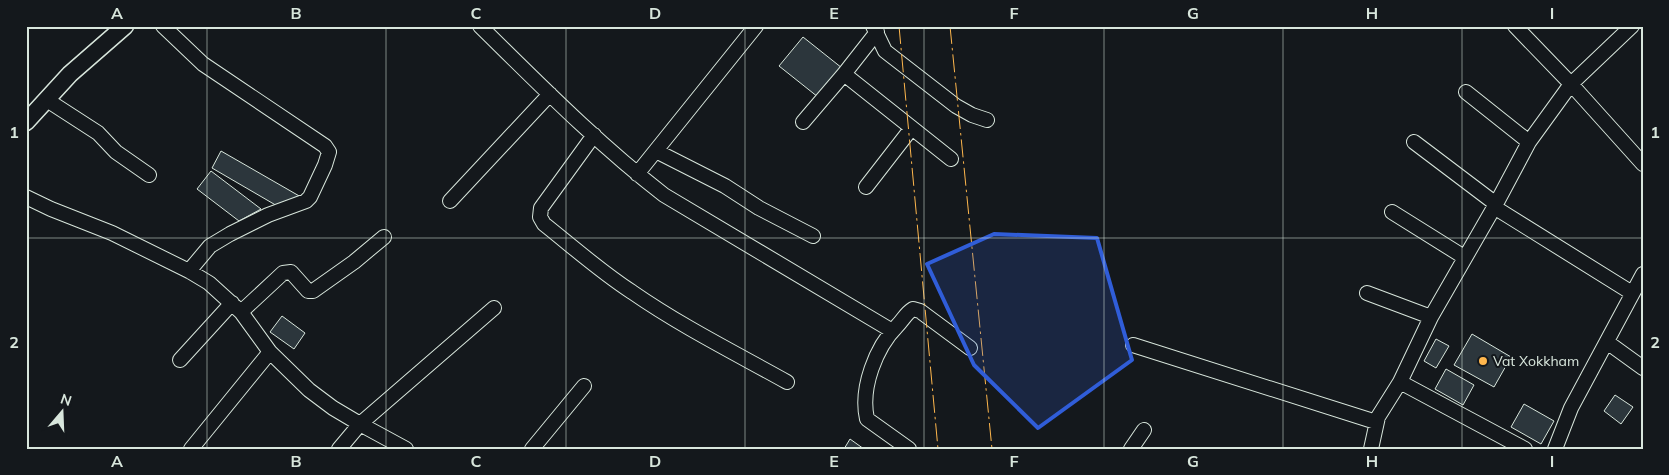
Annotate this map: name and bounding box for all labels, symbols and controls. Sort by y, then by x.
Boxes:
text: A [111,3,123,23]
text: B [290,3,302,23]
text: C [471,3,482,23]
text: D [649,3,661,23]
text: E [829,3,839,23]
text: F [1009,3,1019,23]
text: G [1187,3,1199,23]
text: H [1366,3,1378,23]
text: I [1550,3,1554,23]
text: 1 [9,122,19,142]
text: 1 [1650,122,1660,142]
text: 2 [9,332,19,352]
text: 2 [1650,332,1660,352]
place label: Vat Xokkham [1493,352,1579,370]
marker: Vat Xokkham [1477,355,1489,367]
north arrow [38,388,88,438]
text: N [58,389,74,410]
text: A [111,451,123,471]
text: B [290,451,302,471]
text: C [471,451,482,471]
text: D [649,451,661,471]
text: E [829,451,839,471]
text: F [1009,451,1019,471]
text: G [1187,451,1199,471]
text: H [1366,451,1378,471]
text: I [1550,451,1554,471]

